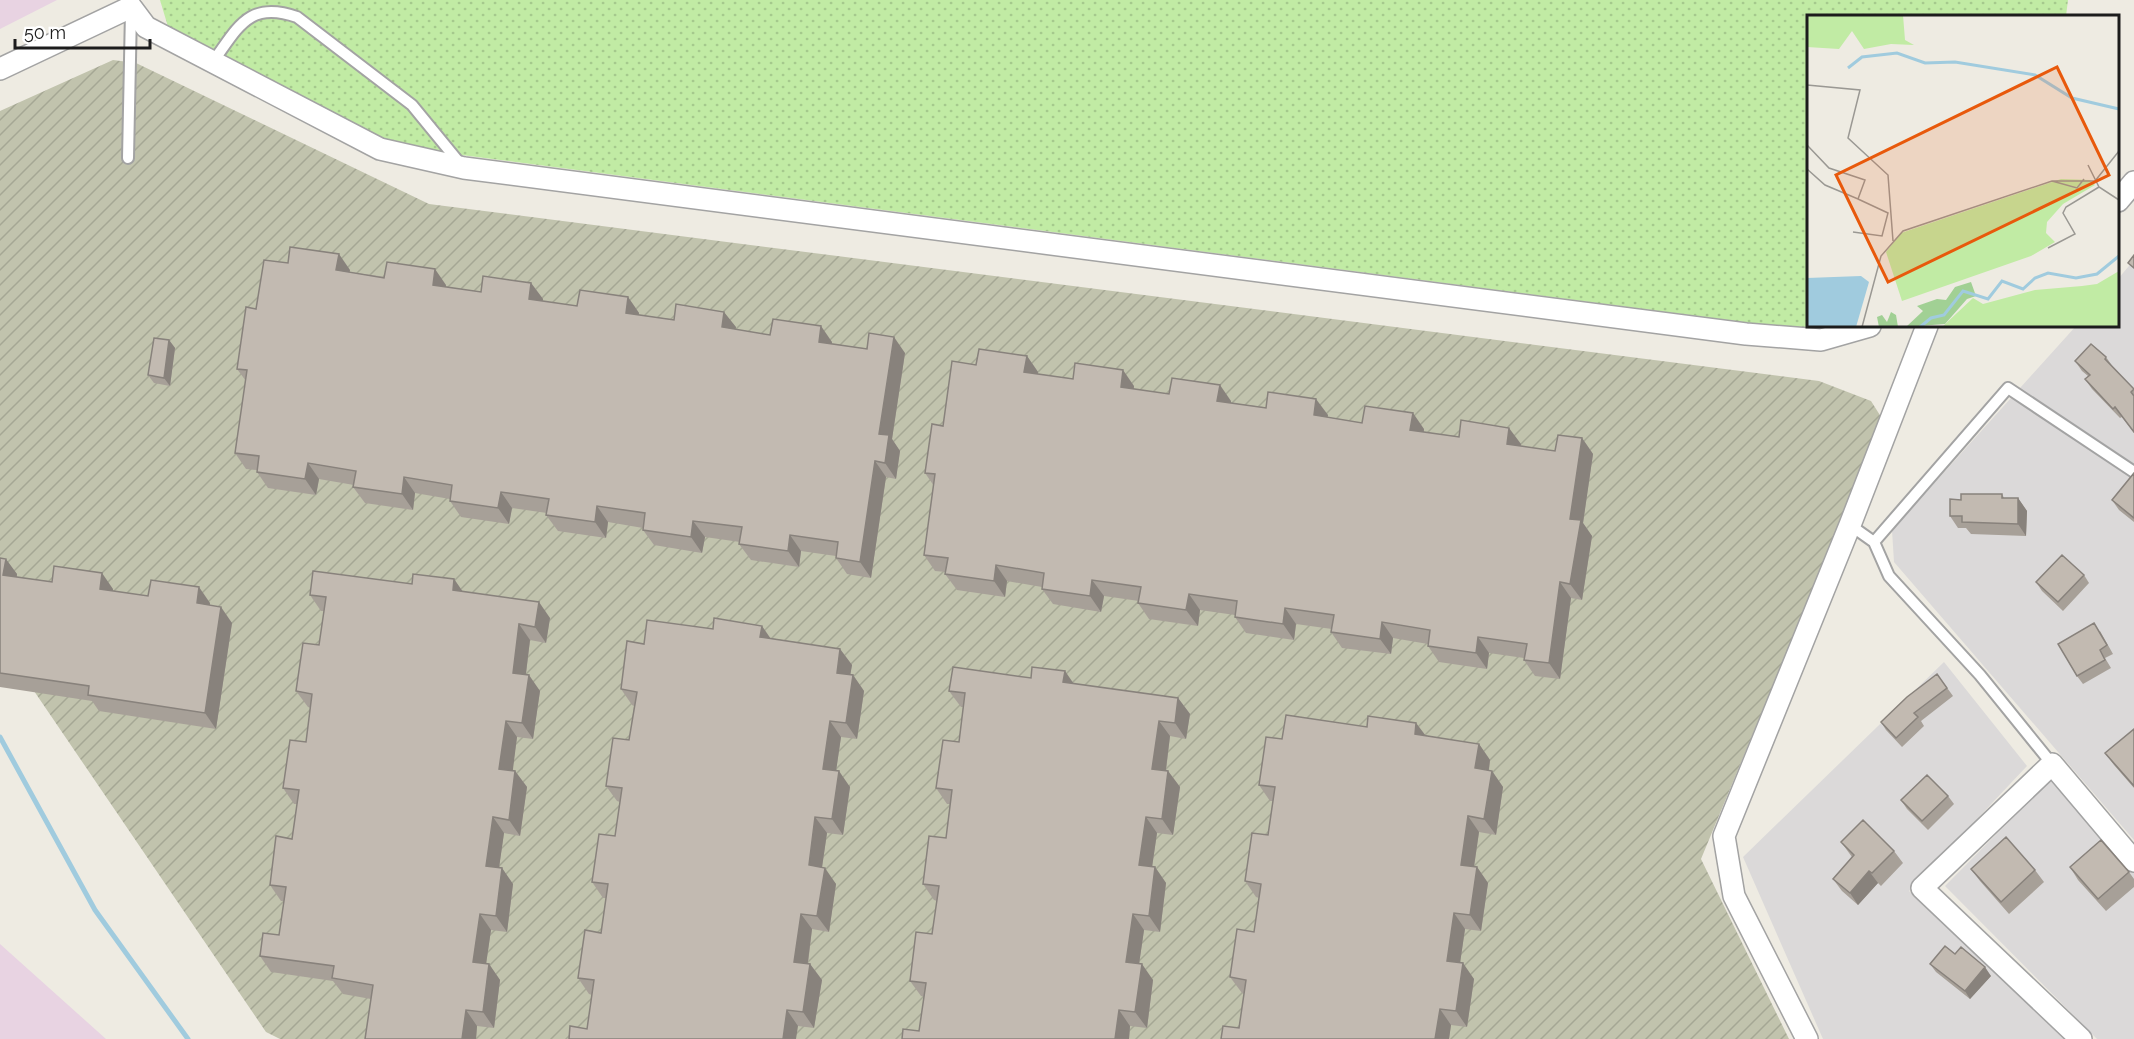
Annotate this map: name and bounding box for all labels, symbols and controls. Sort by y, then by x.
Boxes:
scale bar [15,12,150,50]
inset map [1807,15,2119,327]
text: 50 m [24,22,66,43]

